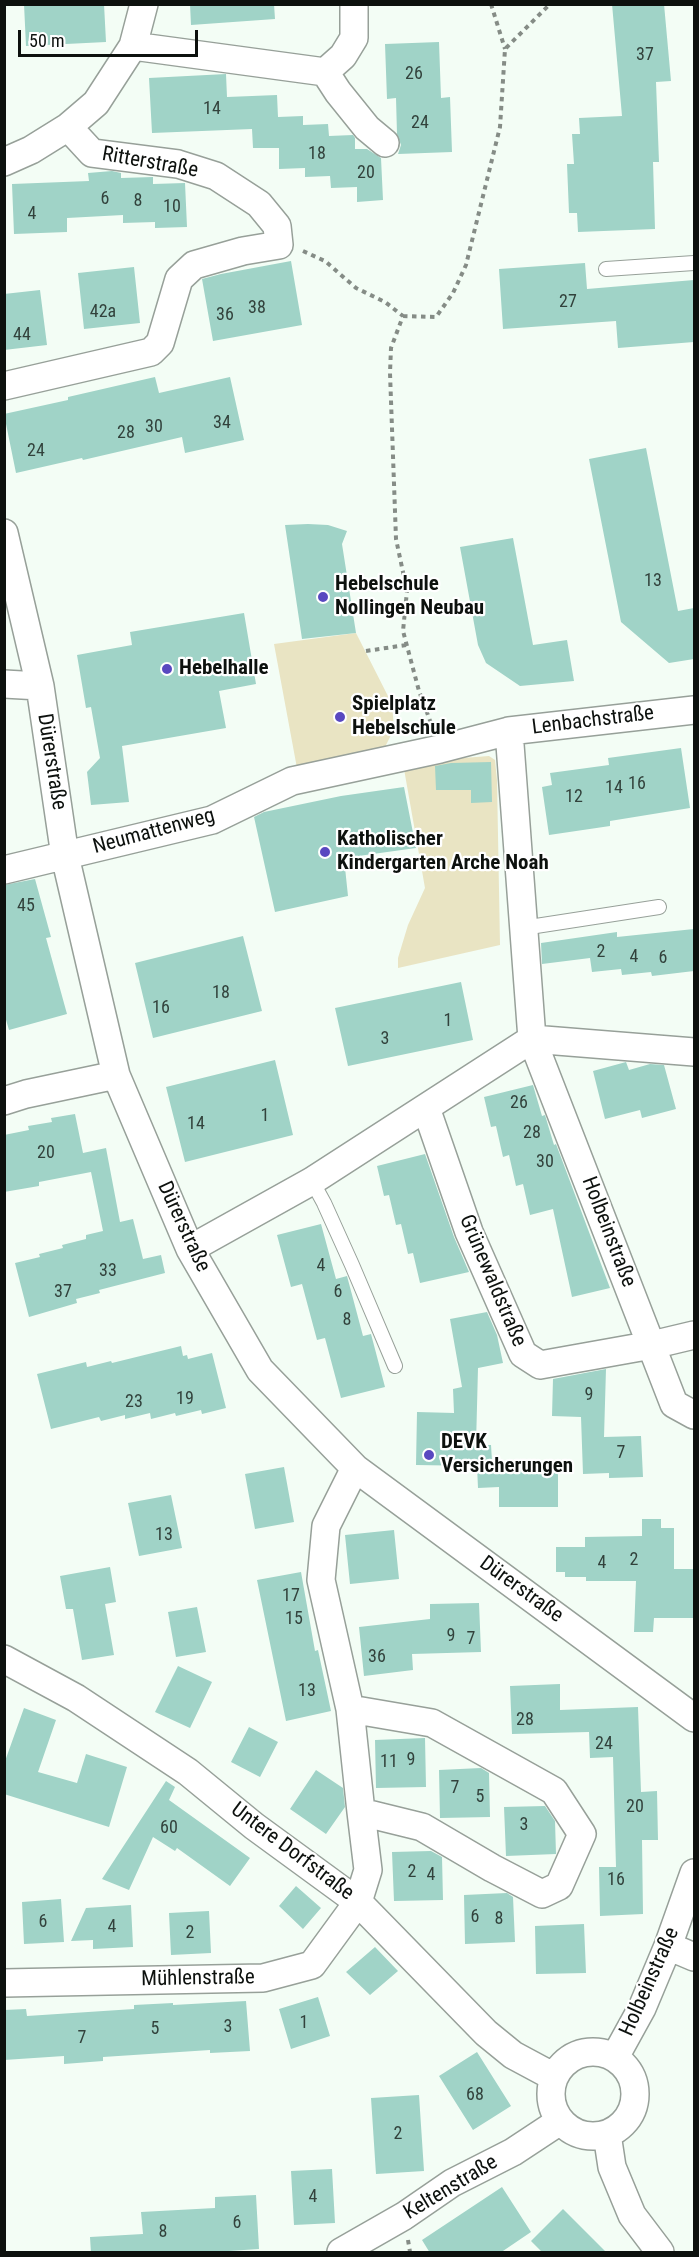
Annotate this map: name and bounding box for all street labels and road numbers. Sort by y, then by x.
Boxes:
street label: Ritterstraße [100,142,200,184]
street label: Lenbachstraße [530,701,656,741]
street label: Dürerstraße [31,712,71,812]
street label: Neumattenweg [90,804,218,860]
street label: Holbeinstraße [575,1173,641,1291]
street label: Dürerstraße [151,1178,215,1276]
street label: Grünewaldstraße [453,1211,531,1351]
street label: Dürerstraße [474,1551,568,1629]
street label: Untere Dorfstraße [226,1798,358,1906]
street label: Holbeinstraße [615,1924,685,2040]
street label: Mühlenstraße [141,1965,255,1993]
street label: Keltenstraße [400,2150,502,2226]

